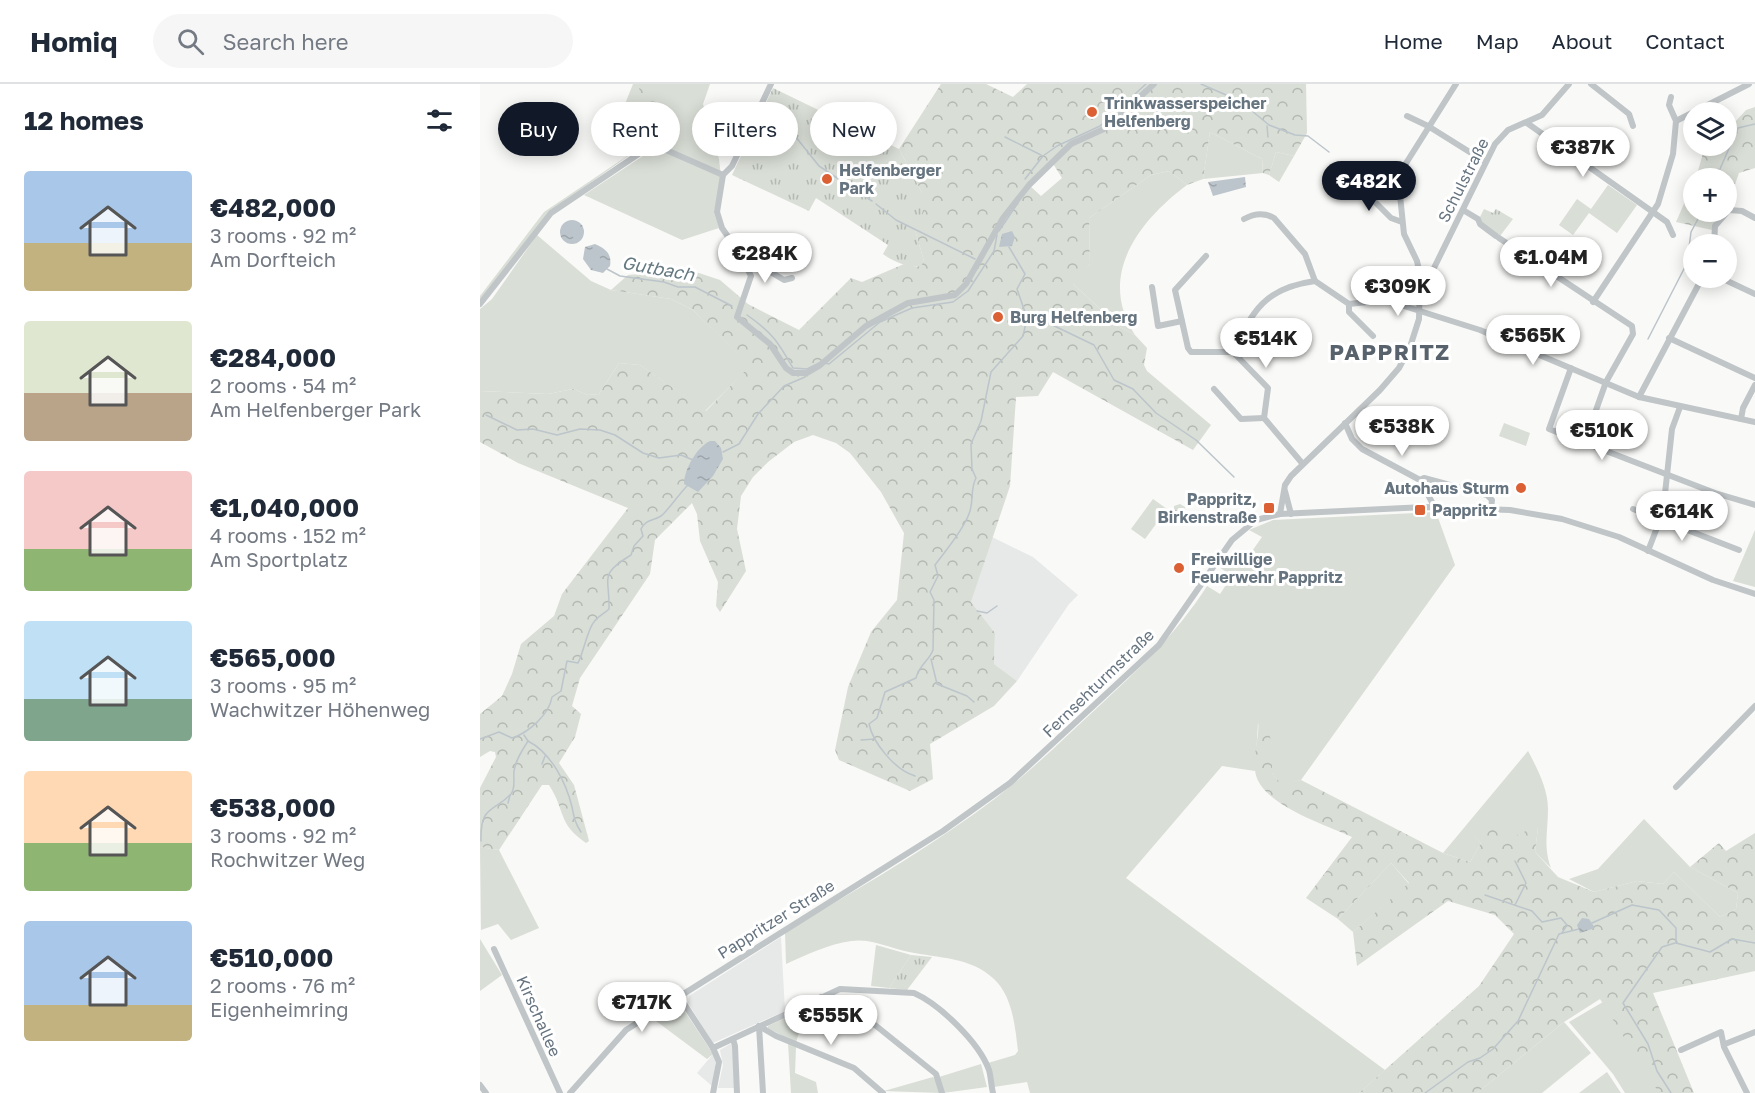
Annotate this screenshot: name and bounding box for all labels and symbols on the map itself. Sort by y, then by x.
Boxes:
place label: Trinkwasserspeicher Helfenberg [1104,93,1266,131]
marker: Trinkwasserspeicher Helfenberg [1085,105,1099,119]
pin: €387K [1541,127,1625,178]
street label: Schulstraße [1433,134,1493,226]
place label: Helfenberger Park [839,160,941,198]
pin: €482K [1327,161,1411,212]
marker: Helfenberger Park [820,172,834,186]
pin: €284K [723,233,807,284]
pin: €1.04M [1502,237,1600,288]
water label: Gutbach [620,251,697,285]
pin: €309K [1356,266,1440,317]
place label: Burg Helfenberg [1010,307,1137,327]
marker: Burg Helfenberg [991,310,1005,324]
pin: €565K [1491,315,1575,366]
pin: €514K [1224,318,1308,369]
district label: PAPPRITZ [1329,338,1451,365]
pin: €538K [1360,406,1444,457]
pin: €510K [1560,410,1644,461]
place label: Autohaus Sturm [1384,478,1509,498]
marker: Autohaus Sturm [1514,481,1528,495]
place label: Pappritz, Birkenstraße [1157,489,1257,527]
pin: €614K [1640,491,1724,542]
place label: Pappritz [1432,500,1497,520]
marker: Pappritz, Birkenstraße [1262,501,1276,515]
marker: Pappritz [1413,503,1427,517]
place label: Freiwillige Feuerwehr Pappritz [1191,549,1343,587]
marker: Freiwillige Feuerwehr Pappritz [1172,561,1186,575]
street label: Fernsehturmstraße [1038,625,1158,741]
street label: Pappritzer Straße [714,875,838,963]
street label: Kirschallee [512,973,566,1059]
pin: €717K [600,982,684,1033]
pin: €555K [789,995,873,1046]

